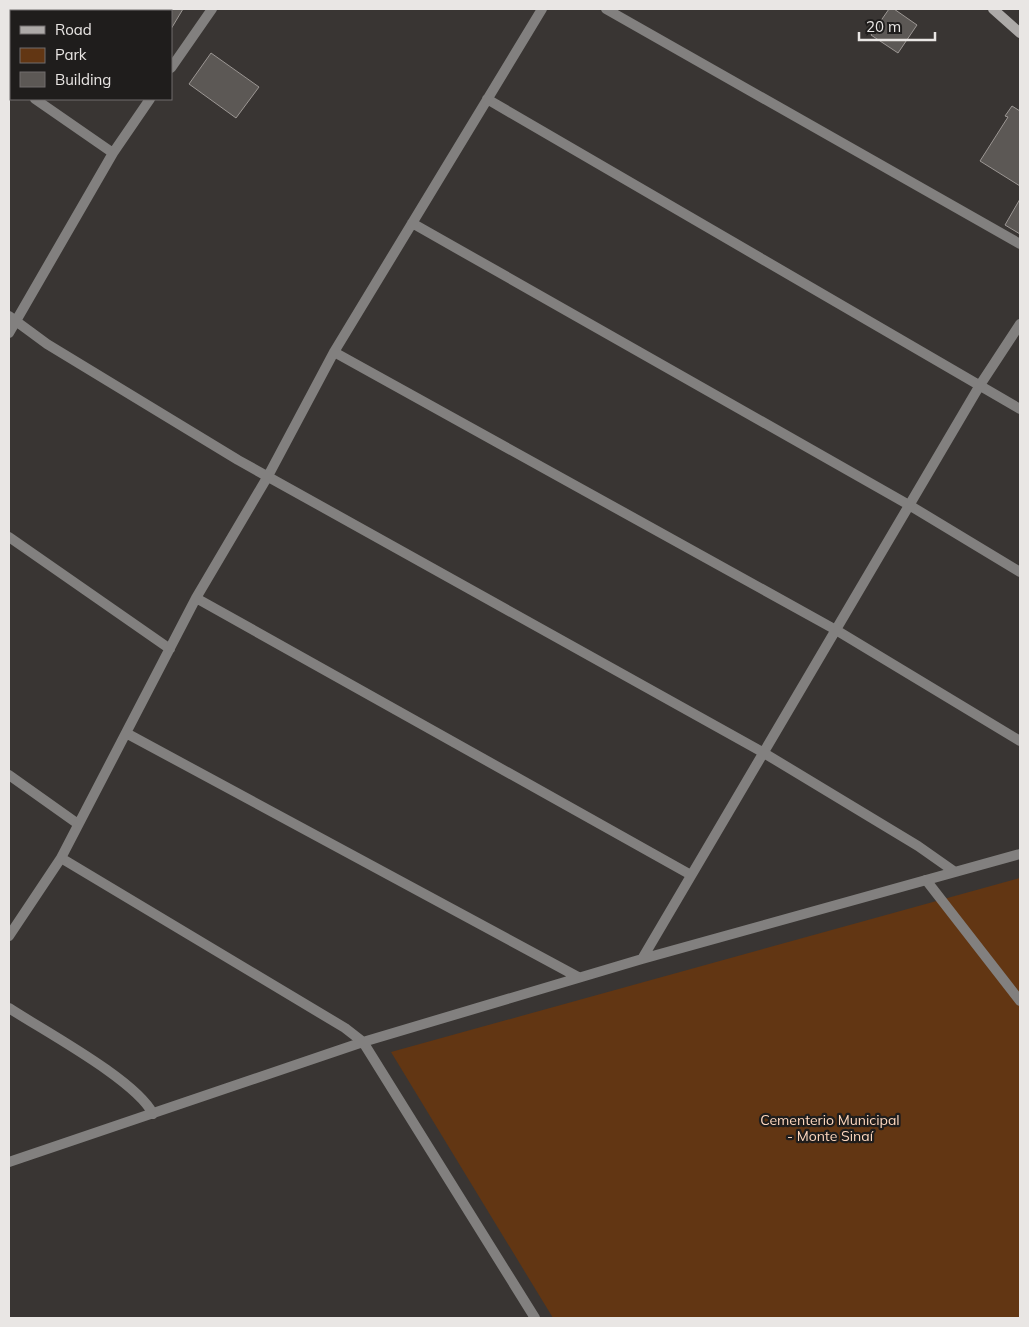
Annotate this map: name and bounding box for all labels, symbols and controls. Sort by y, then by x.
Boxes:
legend [10,10,172,100]
scale bar [859,10,935,42]
text: 20 m [866,17,901,36]
text: Road [55,20,92,39]
text: Park [55,45,87,64]
text: Building [55,70,111,89]
park label: Cementerio Municipal - Monte Sinaí [760,1111,900,1145]

